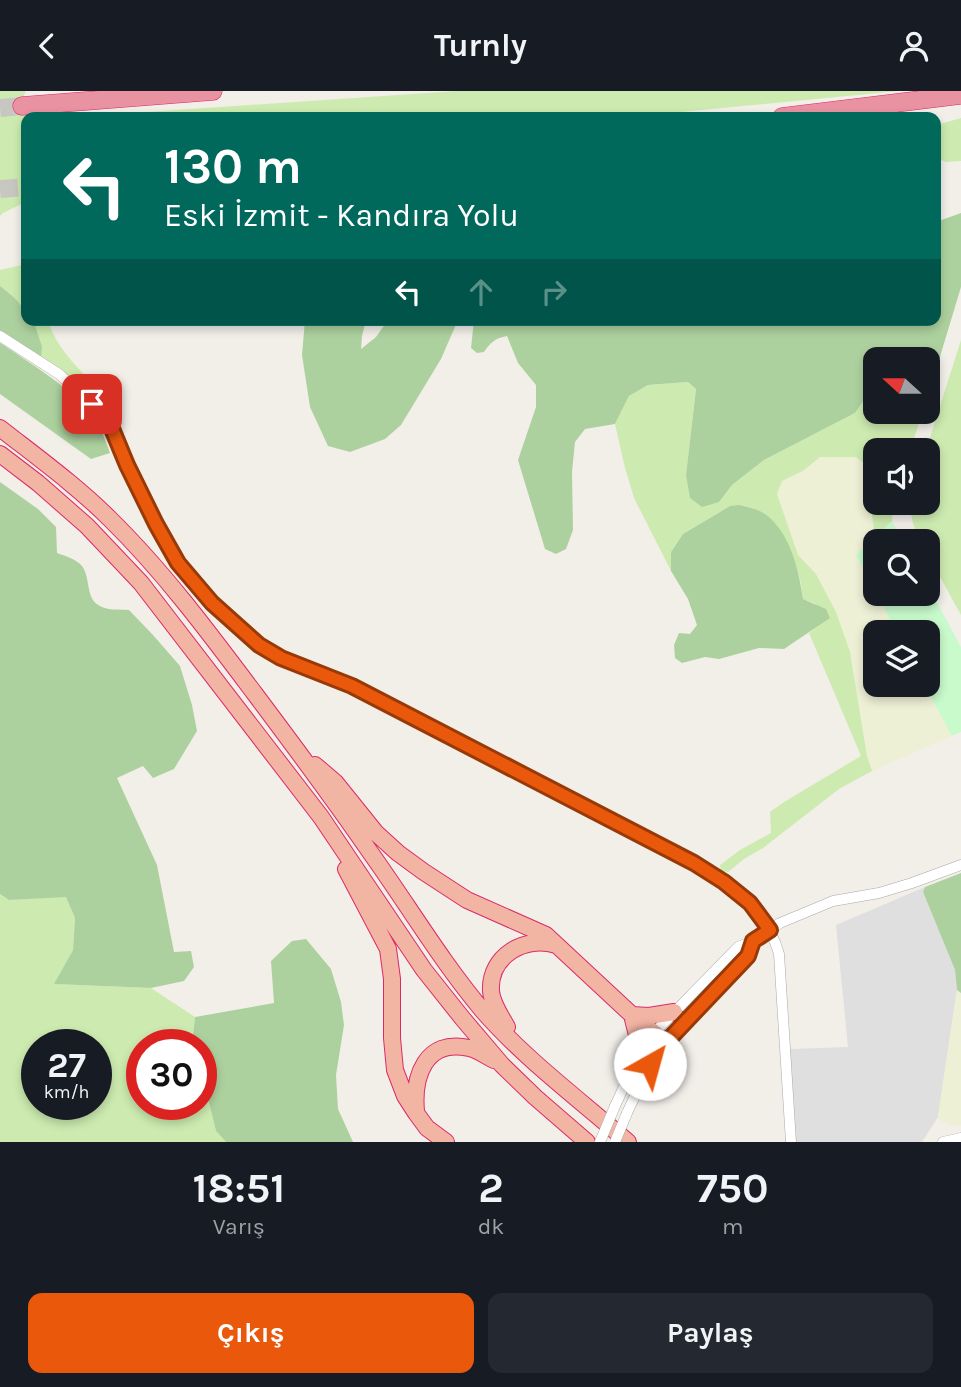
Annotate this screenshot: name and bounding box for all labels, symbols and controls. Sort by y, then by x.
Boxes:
icon: back [28,27,66,65]
text: Turnly [434,27,527,64]
icon: person [895,27,933,65]
text: 130 m [164,138,302,195]
icon: left [49,140,140,231]
text: Eski İzmit - Kandıra Yolu [164,197,519,234]
icon: left [389,273,427,311]
icon: ahead [462,273,500,311]
icon: right [535,273,573,311]
north arrow [863,347,940,423]
map controls [863,347,940,697]
pin [62,374,122,434]
icon: arrive [73,385,111,423]
button: sound [863,438,940,515]
button: search [863,529,940,606]
button: layers [863,620,940,697]
position arrow [613,1027,687,1101]
speed limit sign: 30 [126,1029,217,1120]
text: 27 [47,1045,86,1086]
text: km/h [44,1081,89,1103]
text: 18:51 [192,1163,285,1213]
text: 2 [478,1163,504,1213]
text: 750 [697,1163,769,1213]
text: Varış [213,1213,265,1240]
text: dk [478,1213,504,1240]
text: m [722,1213,743,1240]
button: Çıkış [28,1293,474,1373]
button: Paylaş [488,1293,933,1373]

